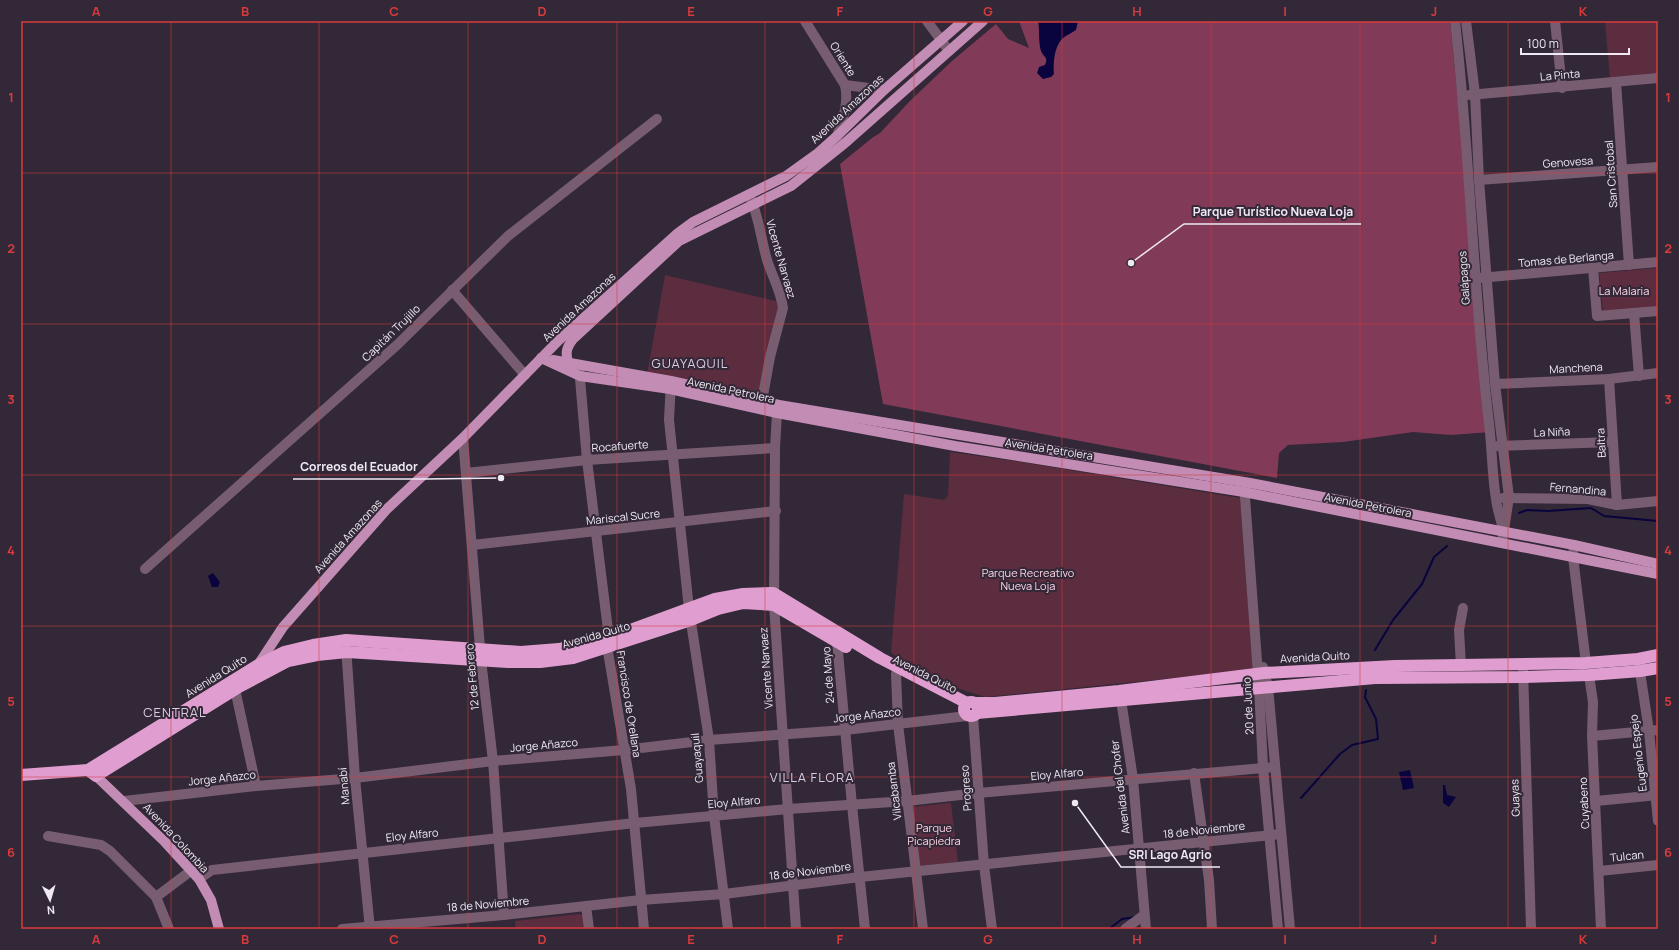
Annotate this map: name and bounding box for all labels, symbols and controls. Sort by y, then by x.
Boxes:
text: A [92,2,101,20]
text: B [241,2,249,20]
text: C [389,2,399,20]
text: D [537,2,547,20]
text: E [687,2,695,20]
text: F [837,2,844,20]
text: G [983,2,993,20]
text: H [1132,2,1142,20]
text: I [1283,2,1287,20]
text: J [1431,2,1437,20]
text: K [1579,2,1588,20]
scale bar [1521,30,1629,56]
text: 100 m [1527,35,1559,52]
street label: Oriente [827,39,860,79]
street label: La Pinta [1539,65,1581,84]
street label: Avenida Amazonas [807,71,887,146]
text: 1 [8,88,14,106]
text: 1 [1665,88,1671,106]
street label: San Cristobal [1601,140,1620,208]
street label: Genovesa [1542,152,1594,171]
callout: Parque Turístico Nueva Loja [1184,200,1361,224]
text: Parque Turístico Nueva Loja [1193,203,1353,220]
street label: Vicente Narvaez [763,217,800,300]
text: 2 [7,239,15,257]
text: 2 [1664,239,1672,257]
street label: Tomas de Berlanga [1518,247,1614,270]
street label: Galápagos [1454,250,1473,305]
street label: Avenida Amazonas [539,269,619,344]
park label: La Malaria [1599,283,1649,298]
street label: Capitán Trujillo [358,301,423,364]
district label: GUAYAQUIL [652,354,728,372]
street label: Manchena [1549,359,1603,376]
street label: Avenida Petrolera [686,373,776,406]
text: 3 [7,390,15,408]
text: 3 [1664,390,1672,408]
street label: La Niña [1533,423,1571,440]
street label: Baltra [1592,428,1609,458]
street label: Avenida Petrolera [1004,434,1094,463]
street label: Rocafuerte [591,436,650,455]
callout: Correos del Ecuador [293,455,426,479]
text: Correos del Ecuador [300,458,418,475]
street label: Fernandina [1549,479,1607,498]
street label: Avenida Petrolera [1323,489,1413,520]
street label: Avenida Amazonas [310,495,385,576]
street label: Mariscal Sucre [585,505,661,528]
text: 4 [7,541,15,559]
text: 4 [1664,541,1672,559]
park label: Parque Recreativo Nueva Loja [982,565,1075,593]
street label: Avenida Quito [560,618,632,651]
street label: Vicente Narvaez [755,627,776,709]
street label: 12 de Febrero [461,643,482,711]
street label: 24 de Mayo [818,646,837,704]
street label: Avenida Quito [1280,647,1351,666]
street label: Francisco de Orellana [614,649,645,758]
street label: Avenida Quito [182,650,250,700]
street label: Avenida Quito [891,651,960,696]
street label: 20 de Junio [1238,676,1256,735]
text: 5 [7,692,15,710]
text: 5 [1664,692,1672,710]
district label: CENTRAL [143,703,207,721]
street label: Jorge Añazco [832,703,902,726]
street label: Eugenio Espejo [1625,713,1650,793]
street label: Guayaquil [687,733,706,784]
street label: Jorge Añazco [509,734,579,755]
street label: Avenida del Chofer [1106,739,1133,835]
street label: Vilcabamba [883,761,905,821]
street label: Progreso [956,764,975,812]
street label: Eloy Alfaro [1030,764,1084,783]
street label: Jorge Añazco [187,766,257,789]
street label: Manabí [334,766,353,805]
district label: VILLA FLORA [770,768,854,786]
street label: Cuyabeno [1575,776,1592,829]
street label: Guayas [1506,779,1523,817]
street label: Eloy Alfaro [707,792,761,811]
street label: Avenida Colombia [140,800,213,876]
street label: 18 de Noviembre [1162,818,1246,841]
park label: Parque Picapiedra [907,820,961,848]
street label: Eloy Alfaro [385,824,440,845]
text: 6 [7,843,15,861]
callout: SRI Lago Agrio [1121,843,1220,867]
text: 6 [1664,843,1672,861]
text: SRI Lago Agrio [1128,846,1212,863]
street label: Tulcan [1609,846,1645,865]
street label: 18 de Noviembre [768,858,852,883]
north arrow [30,880,70,920]
street label: 18 de Noviembre [446,892,530,915]
text: N [46,903,56,918]
text: A [92,930,101,948]
text: B [241,930,249,948]
text: C [389,930,399,948]
text: D [537,930,547,948]
text: E [687,930,695,948]
text: F [837,930,844,948]
text: G [983,930,993,948]
text: H [1132,930,1142,948]
text: I [1283,930,1287,948]
text: J [1431,930,1437,948]
text: K [1579,930,1588,948]

